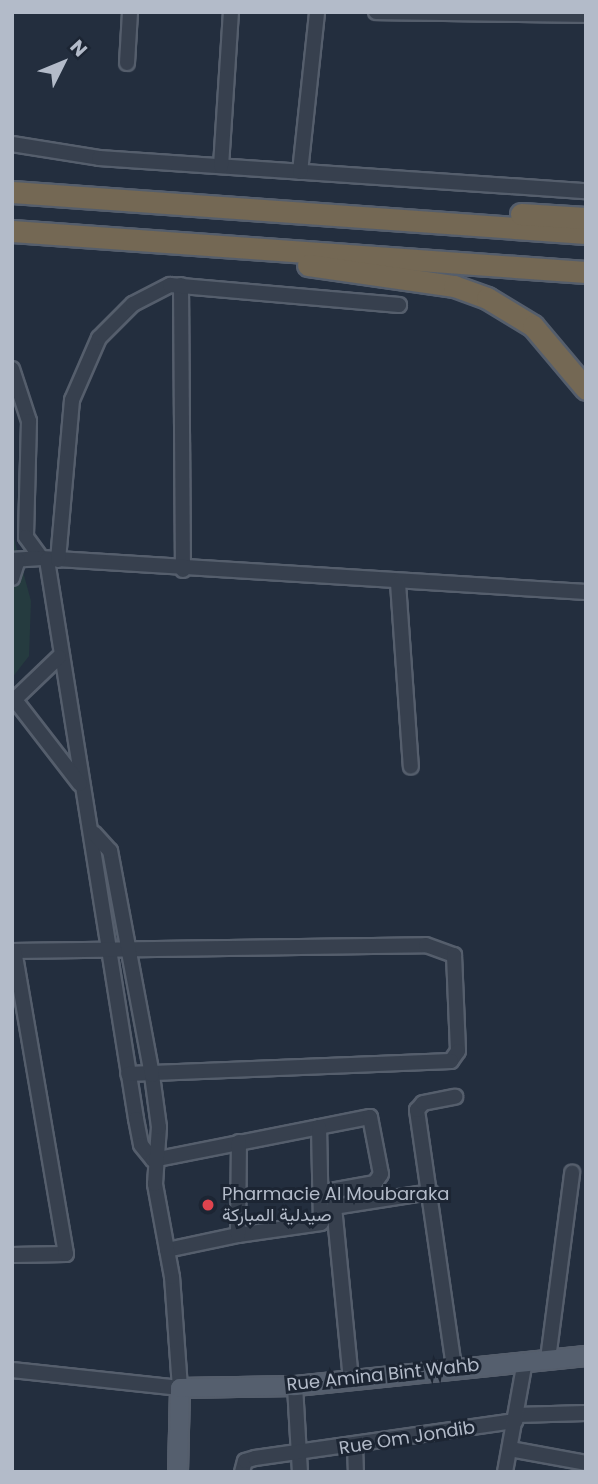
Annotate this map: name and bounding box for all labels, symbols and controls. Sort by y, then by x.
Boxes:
north arrow [28,28,98,98]
text: N [64,34,93,63]
place label: Pharmacie Al Moubaraka صيدلية المباركة [222,1184,449,1226]
marker: Pharmacie Al Moubaraka صيدلية المباركة [200,1197,216,1213]
street label: Rue Amina Bint Wahb [286,1354,480,1396]
street label: Rue Om Jondib [338,1417,476,1459]

